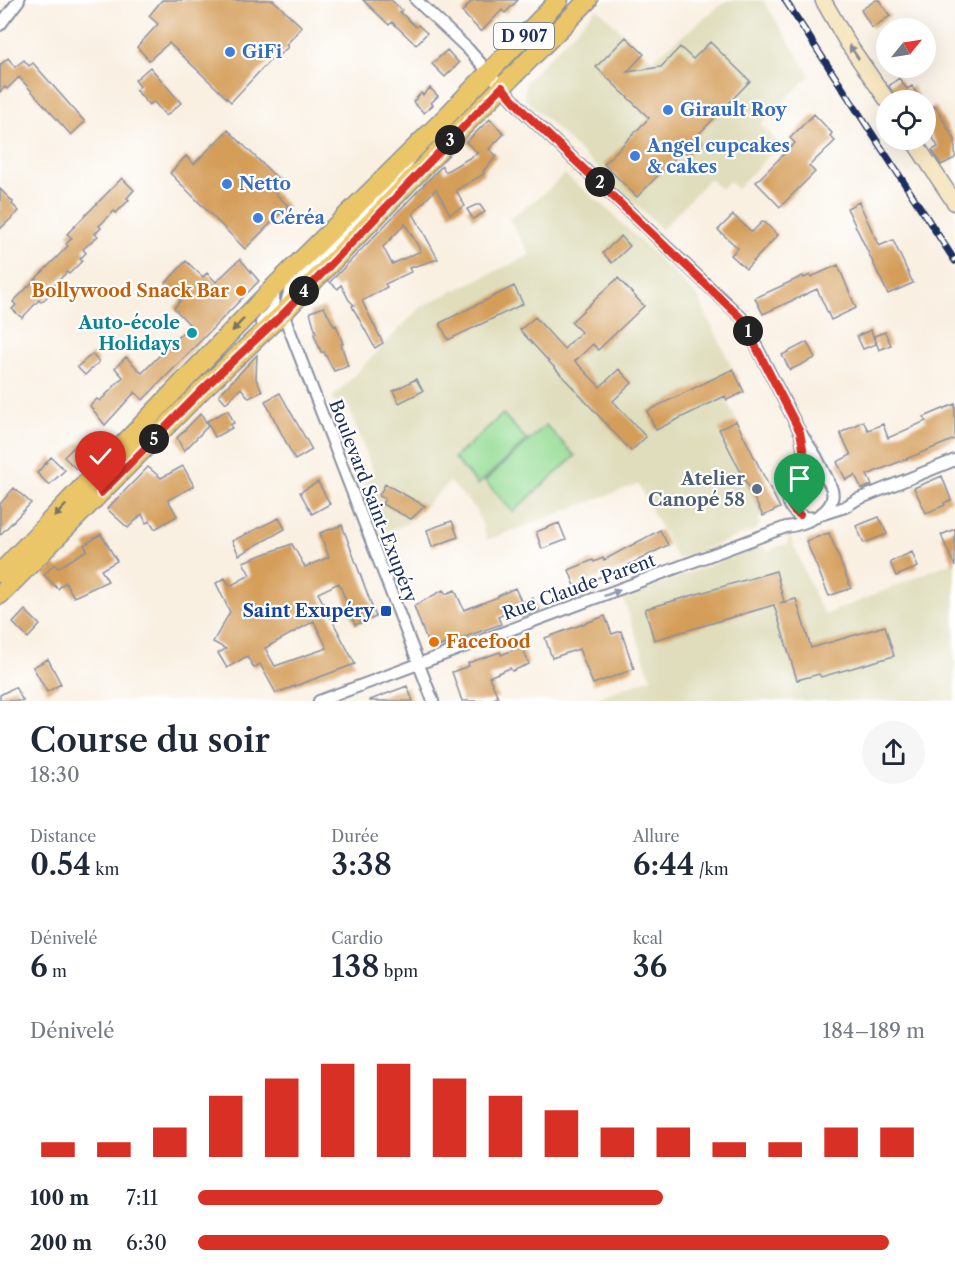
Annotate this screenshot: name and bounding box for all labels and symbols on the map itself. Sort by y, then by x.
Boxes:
north arrow [876,18,936,78]
road number: D 907 [494,23,554,49]
place label: GiFi [242,41,283,63]
one-way arrow [849,44,860,60]
marker: GiFi [223,45,237,59]
place label: Girault Roy [680,99,788,121]
marker: Girault Roy [661,103,675,117]
pin: 3 [435,125,465,155]
place label: Angel cupcakes & cakes [646,135,790,178]
marker: Angel cupcakes & cakes [628,149,642,163]
pin: 2 [585,167,615,197]
place label: Netto [239,173,291,195]
marker: Netto [220,177,234,191]
place label: Céréa [270,207,326,229]
marker: Céréa [251,211,265,225]
pin: 4 [289,276,319,306]
place label: Bollywood Snack Bar [32,280,229,302]
marker: Bollywood Snack Bar [234,284,248,298]
place label: Auto-école Holidays [78,312,180,355]
pin: 1 [733,316,763,346]
one-way arrow [232,317,246,331]
marker: Auto-école Holidays [185,326,199,340]
street label: Boulevard Saint-Exupéry [324,396,422,607]
pin: 5 [139,424,169,454]
pin [75,431,126,493]
pin [774,453,825,515]
place label: Atelier Canopé 58 [648,468,745,511]
marker: Atelier Canopé 58 [750,482,764,496]
one-way arrow [54,503,67,518]
street label: Rue Claude Parent [500,549,659,625]
one-way arrow [603,588,621,598]
place label: Saint Exupéry [242,600,375,622]
marker: Saint Exupéry [379,604,393,618]
place label: Facefood [446,631,531,653]
marker: Facefood [427,635,441,649]

